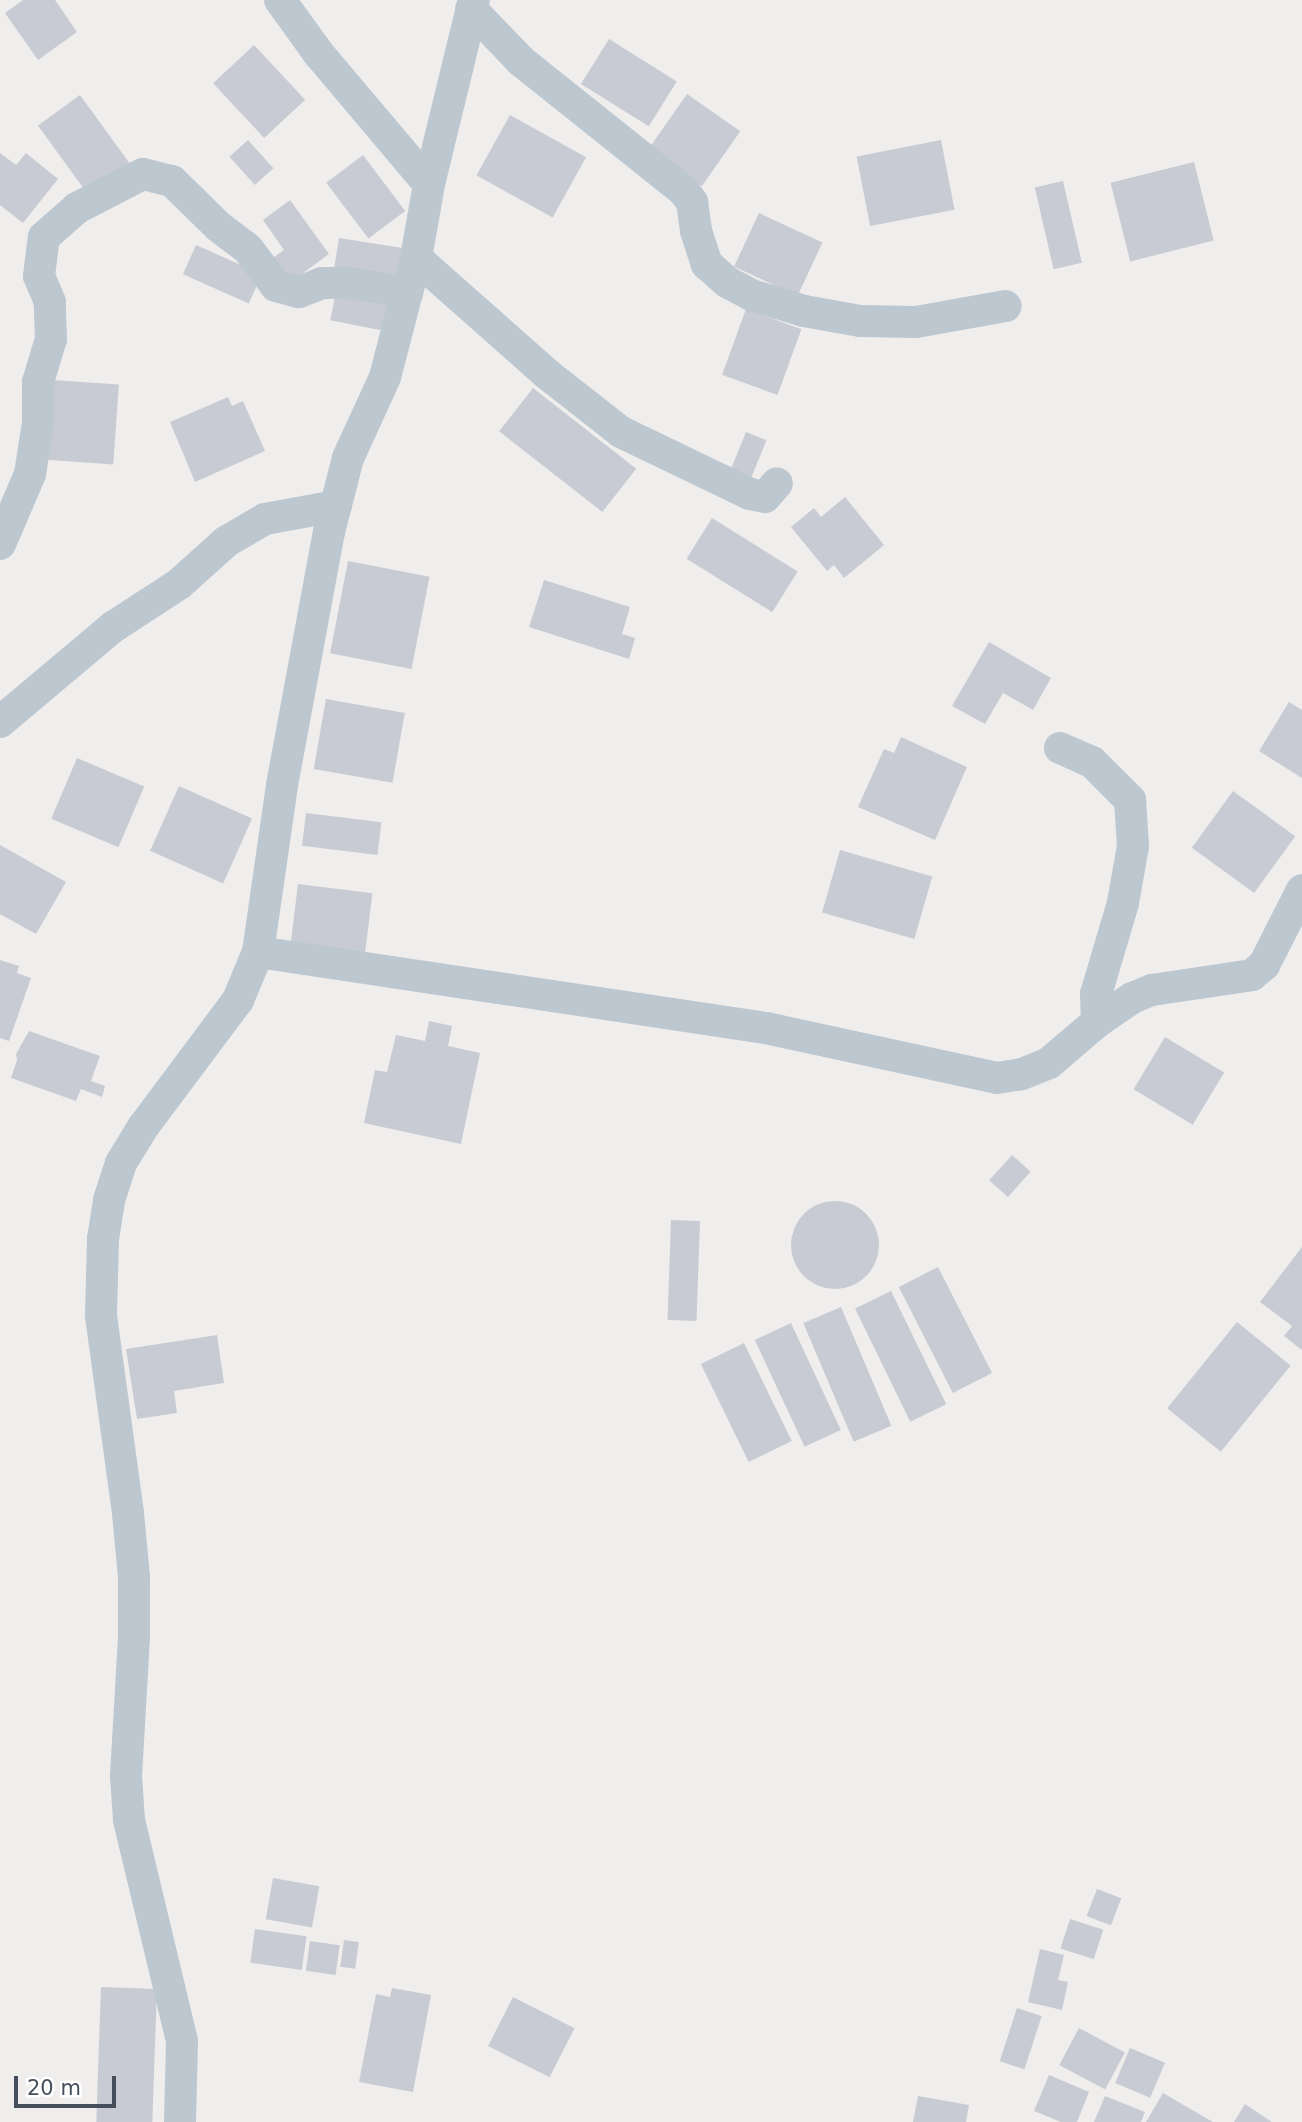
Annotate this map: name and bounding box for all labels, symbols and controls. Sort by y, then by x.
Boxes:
scale bar [18,2062,119,2106]
text: 20 m [27,2076,81,2100]

